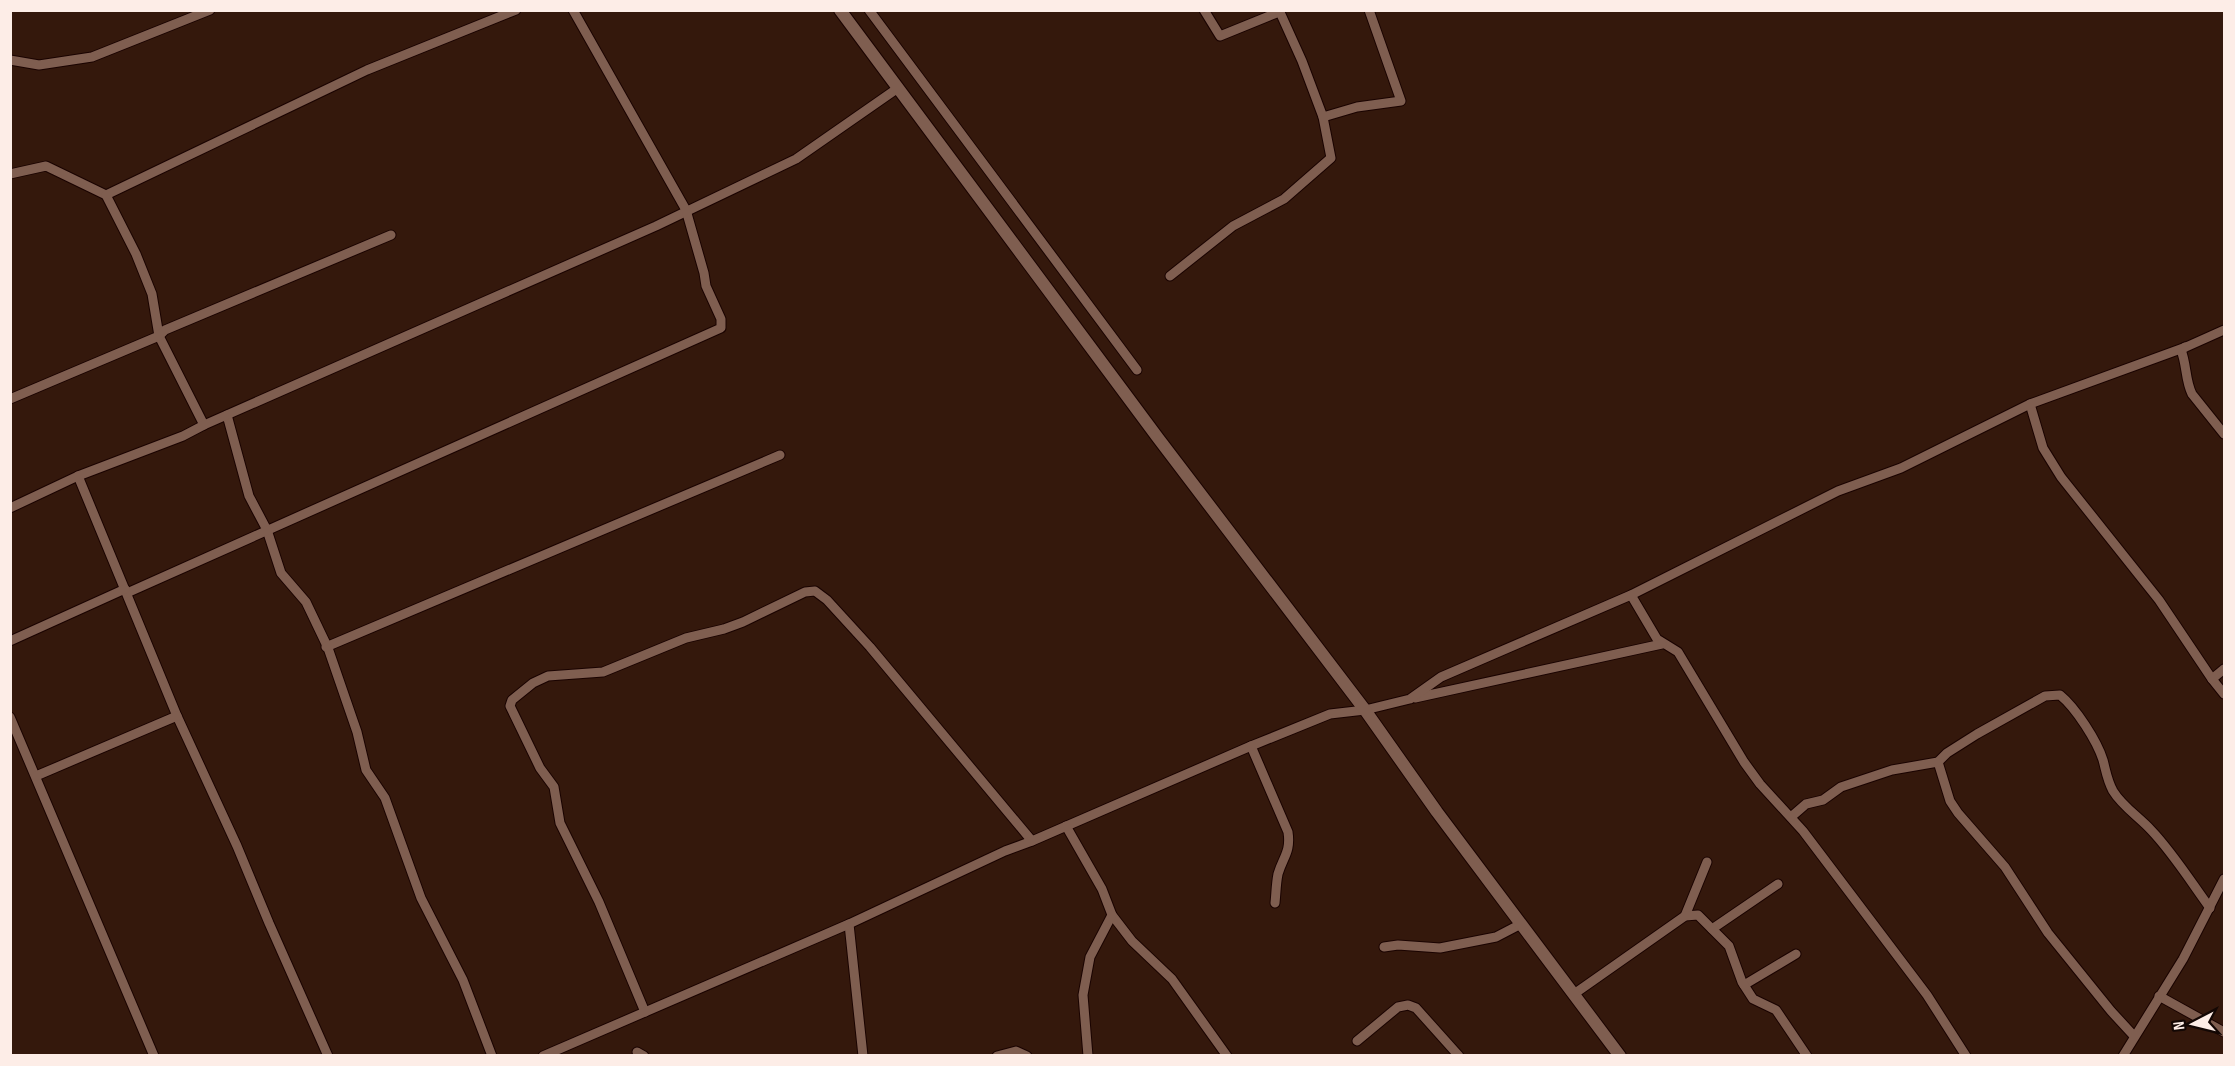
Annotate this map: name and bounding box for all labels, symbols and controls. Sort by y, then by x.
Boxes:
north arrow [2163,994,2223,1054]
text: N [2170,1020,2190,1031]

